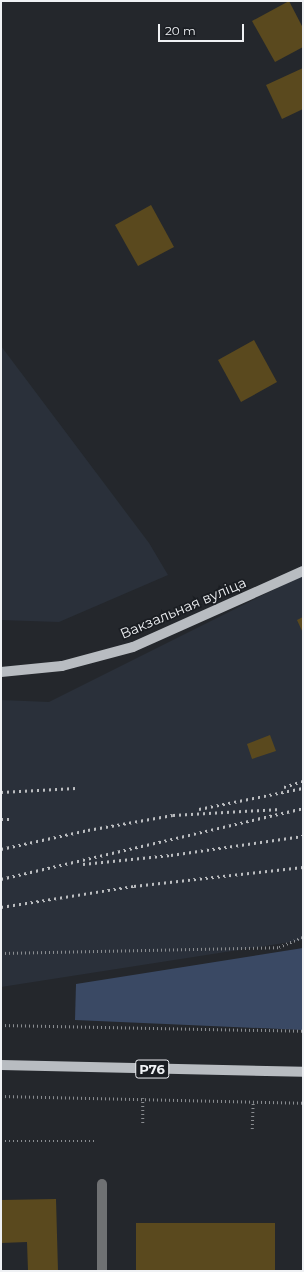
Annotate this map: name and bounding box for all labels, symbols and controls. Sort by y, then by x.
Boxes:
scale bar [160,16,246,42]
text: 20 m [165,23,196,38]
street label: Вакзальная вуліца [117,574,249,642]
road number: Р76 [135,1058,169,1080]

